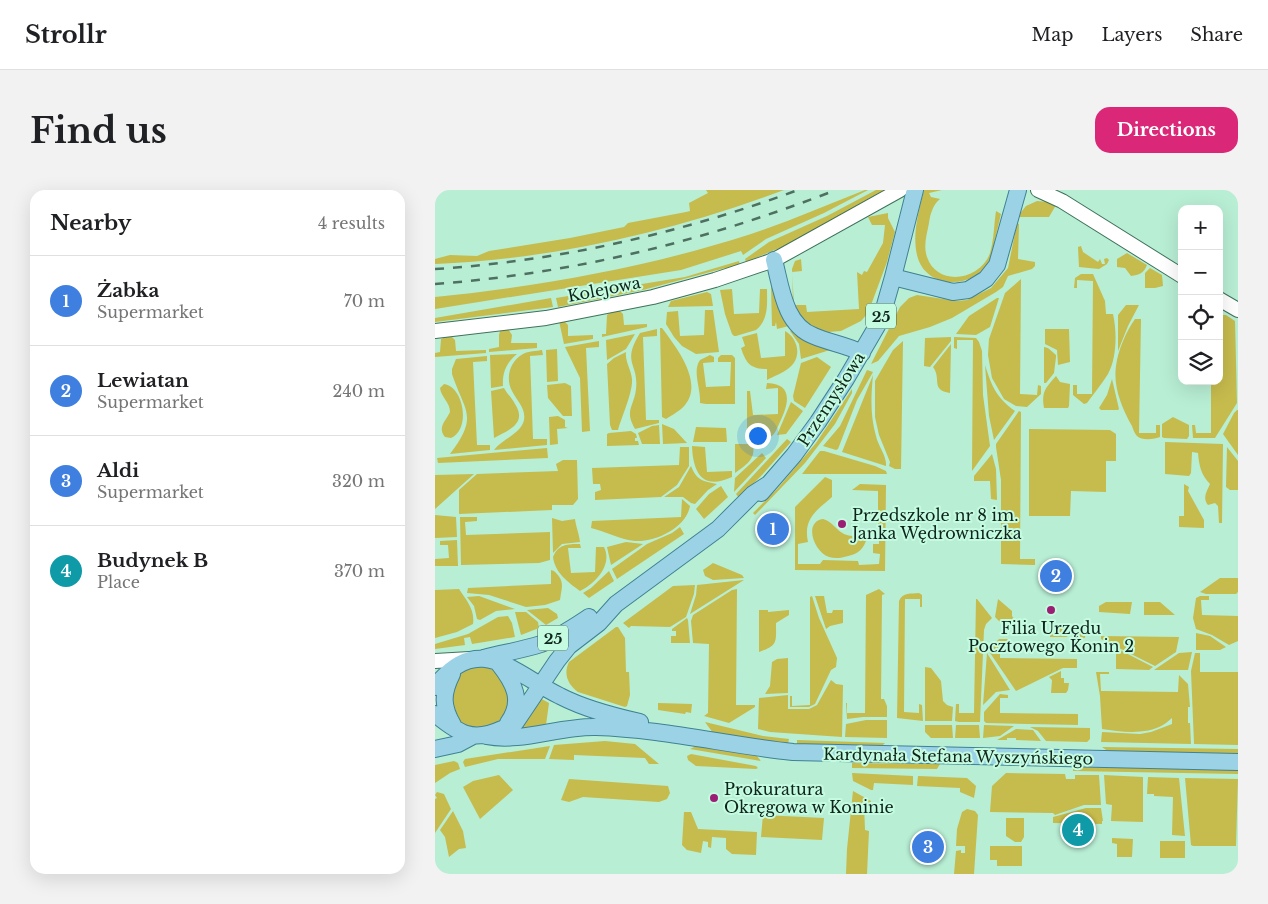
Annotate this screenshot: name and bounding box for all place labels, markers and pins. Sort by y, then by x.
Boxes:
place label: Przedszkole nr 8 im. Janka Wędrowniczka [850,505,1022,543]
pin: 1 [757,510,789,548]
marker: Przedszkole nr 8 im. Janka Wędrowniczka [836,518,848,530]
pin: 2 [1040,557,1072,595]
marker: Filia Urzędu Pocztowego Konin 2 [1045,604,1057,616]
place label: Filia Urzędu Pocztowego Konin 2 [968,618,1134,656]
place label: Prokuratura Okręgowa w Koninie [724,779,894,817]
marker: Prokuratura Okręgowa w Koninie [708,792,720,804]
pin: 4 [1062,811,1094,849]
pin: 3 [912,828,944,866]

